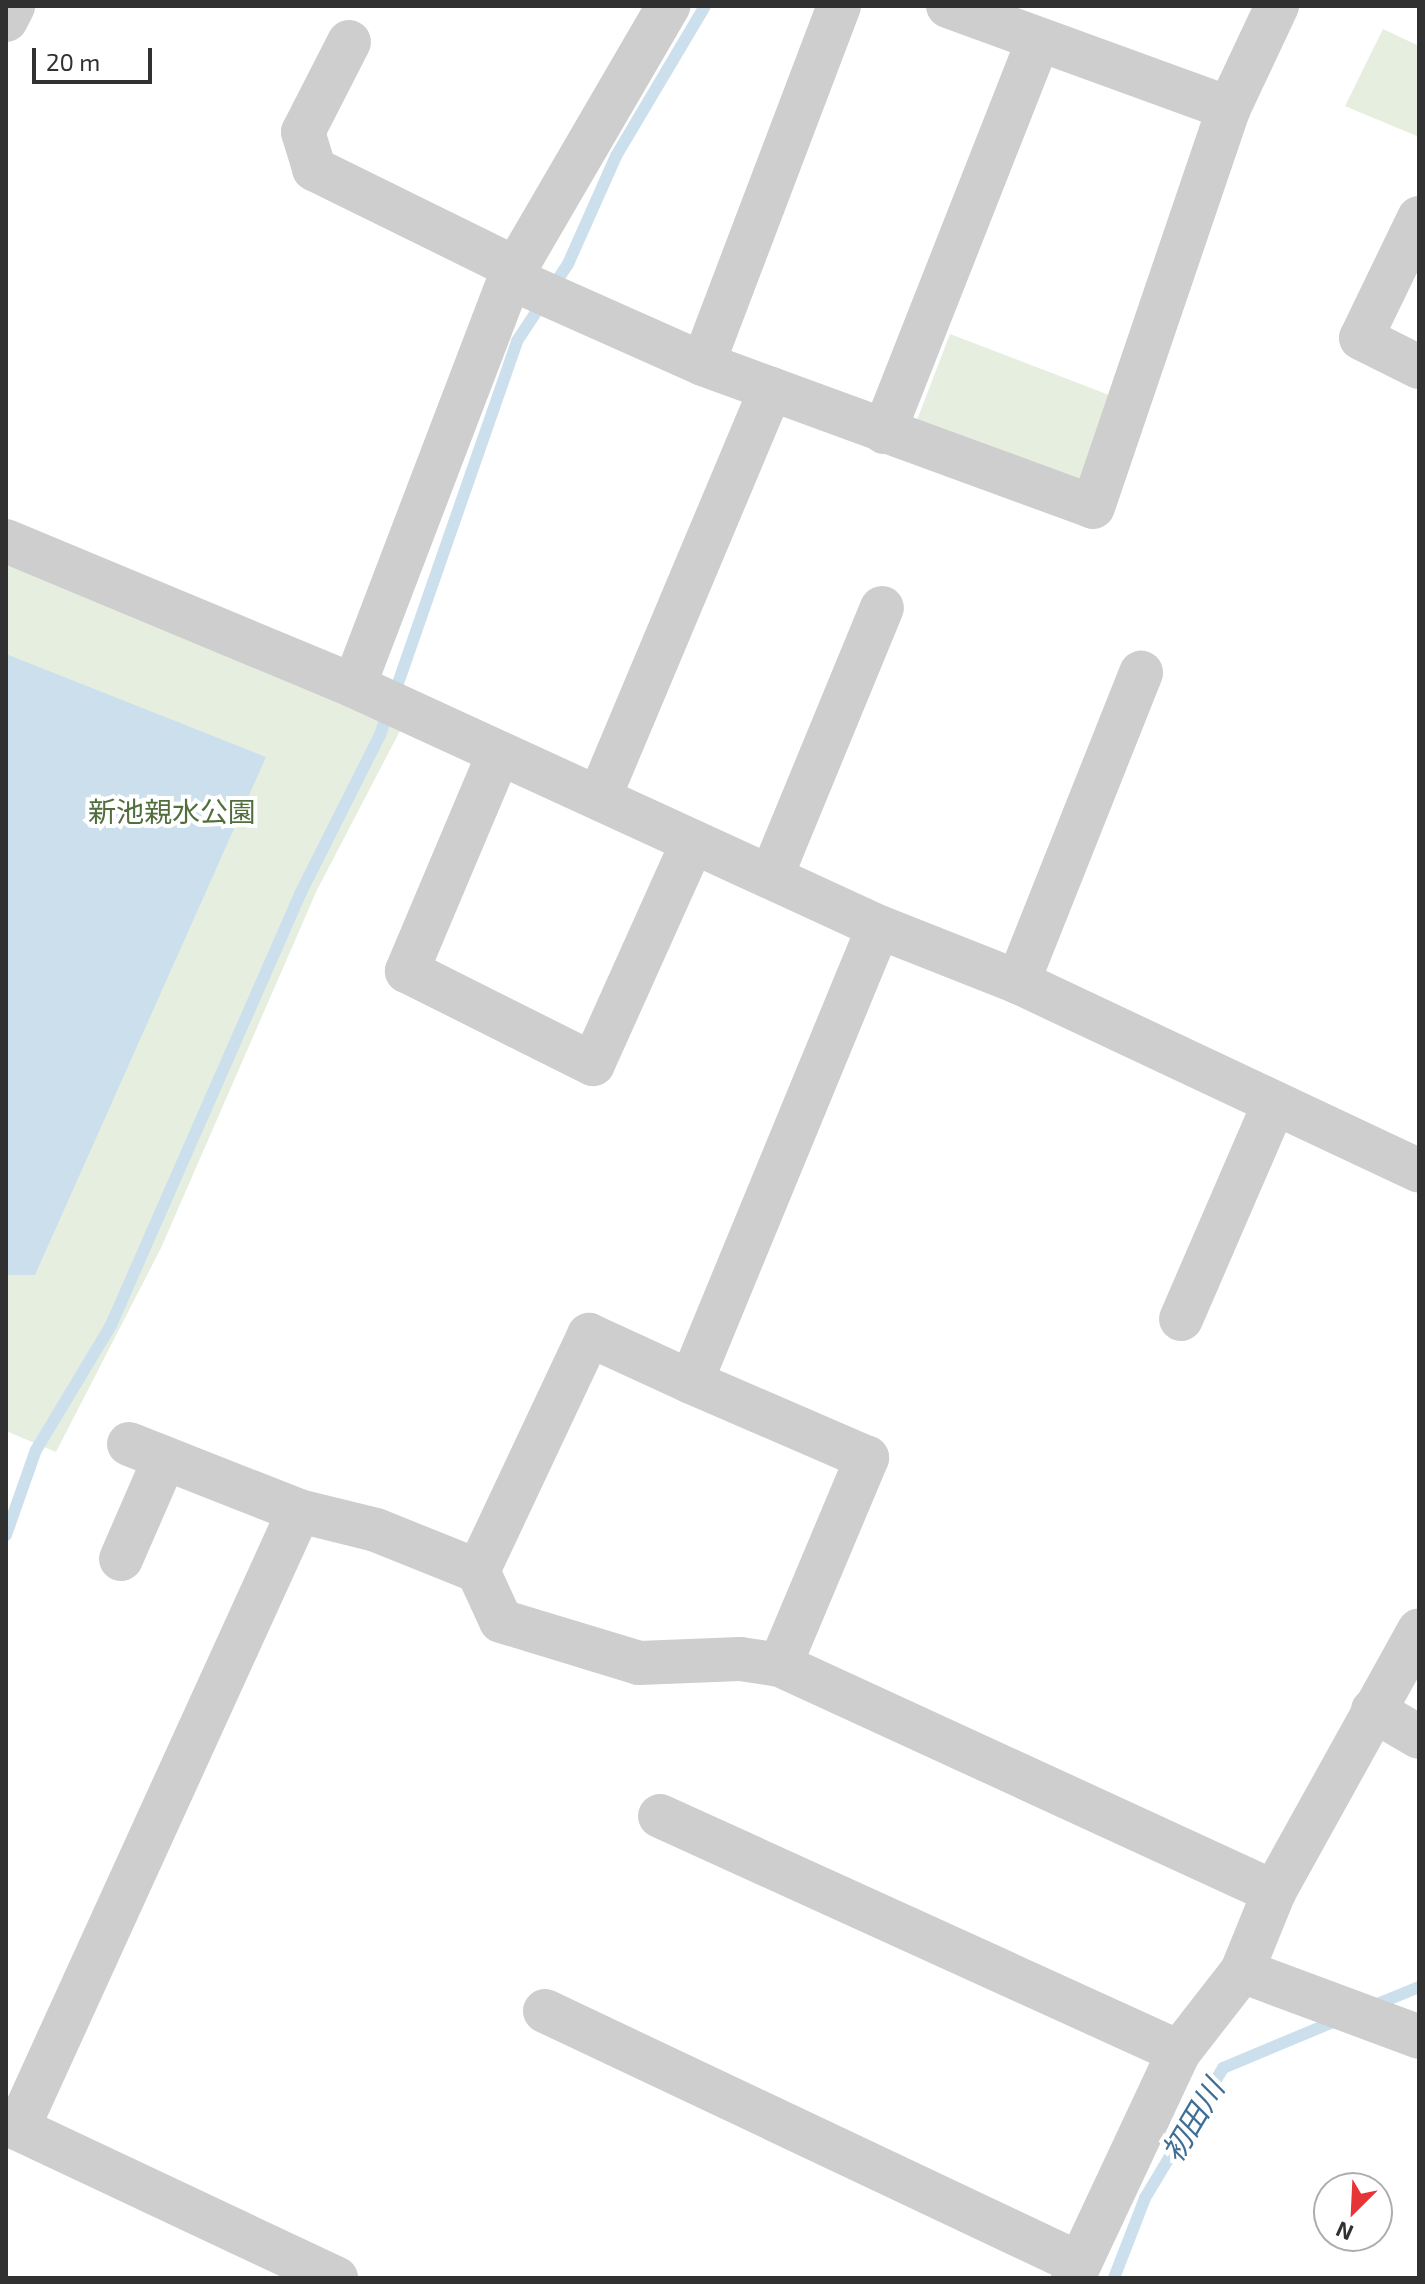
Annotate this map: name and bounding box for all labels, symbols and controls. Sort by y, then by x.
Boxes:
scale bar [36,32,156,82]
text: 20 m [46,47,100,76]
park label: 新池親水公園 [88,794,256,828]
water label: 初田川 [1153,2072,1231,2168]
north arrow [1313,2172,1393,2252]
text: N [1332,2217,1357,2247]

